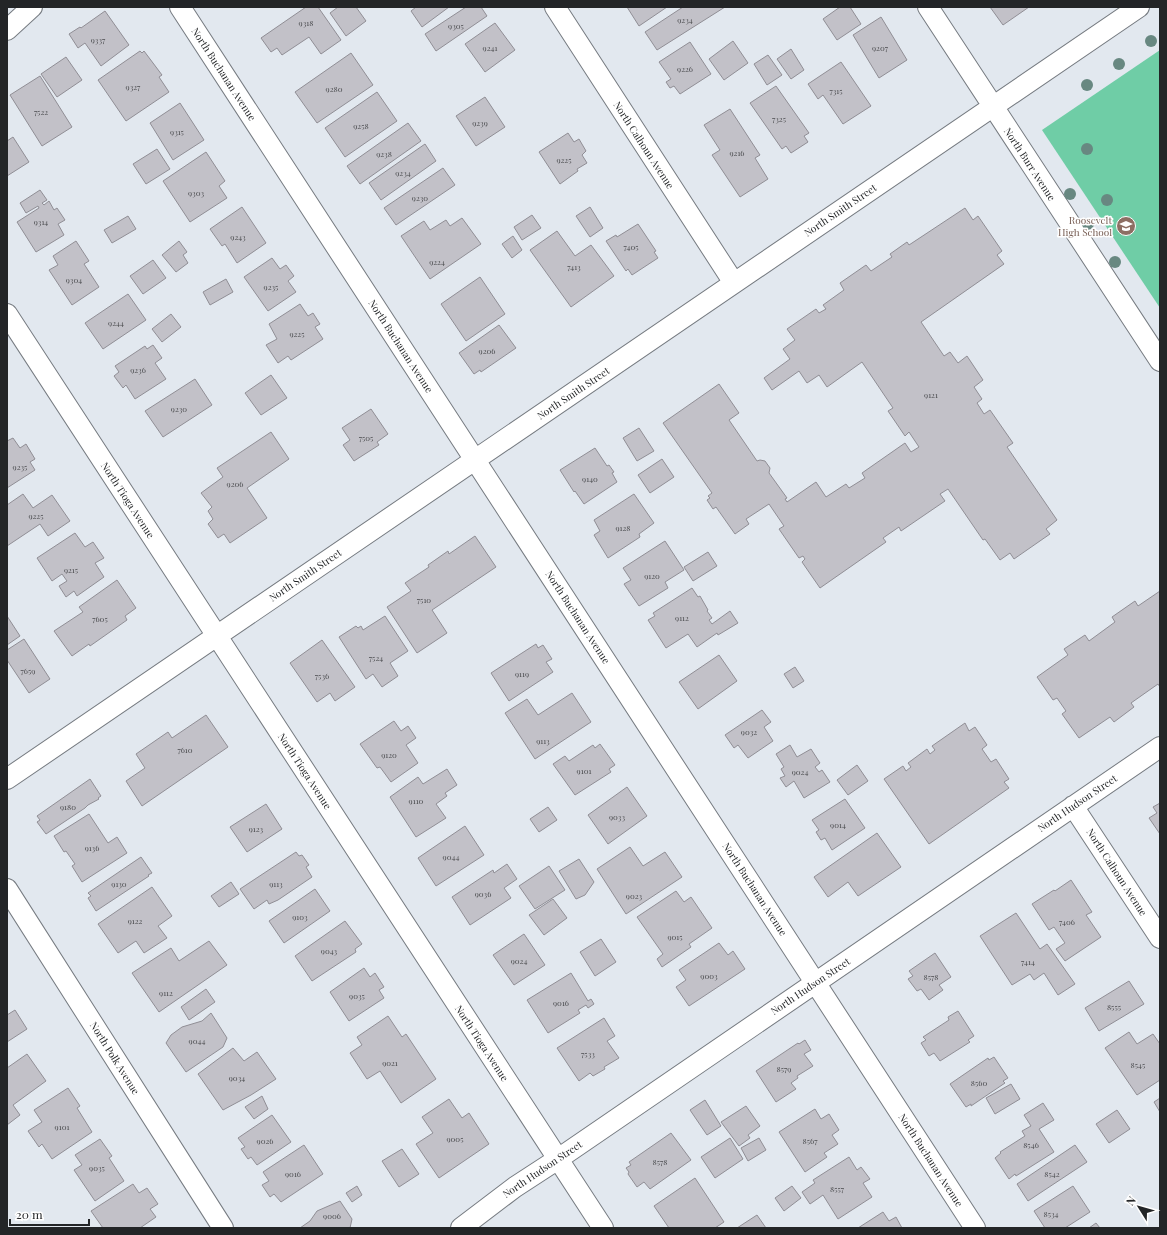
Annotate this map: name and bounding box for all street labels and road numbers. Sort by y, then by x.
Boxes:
street label: North Buchanan Avenue [189,25,259,123]
street label: North Calhoun Avenue [610,99,678,191]
street label: North Burr Avenue [1001,125,1059,203]
street label: North Smith Street [801,180,879,239]
street label: North Buchanan Avenue [366,297,436,395]
street label: North Smith Street [534,363,612,422]
street label: North Tioga Avenue [98,459,158,541]
street label: North Smith Street [266,545,344,604]
street label: North Buchanan Avenue [543,568,613,666]
street label: North Tioga Avenue [275,730,335,812]
street label: North Hudson Street [1035,771,1120,835]
street label: North Calhoun Avenue [1083,826,1151,918]
street label: North Buchanan Avenue [720,840,790,938]
street label: North Hudson Street [768,954,853,1018]
street label: North Tioga Avenue [452,1002,512,1084]
street label: North Polk Avenue [87,1019,143,1097]
street label: North Buchanan Avenue [896,1111,966,1209]
street label: North Hudson Street [500,1137,585,1201]

